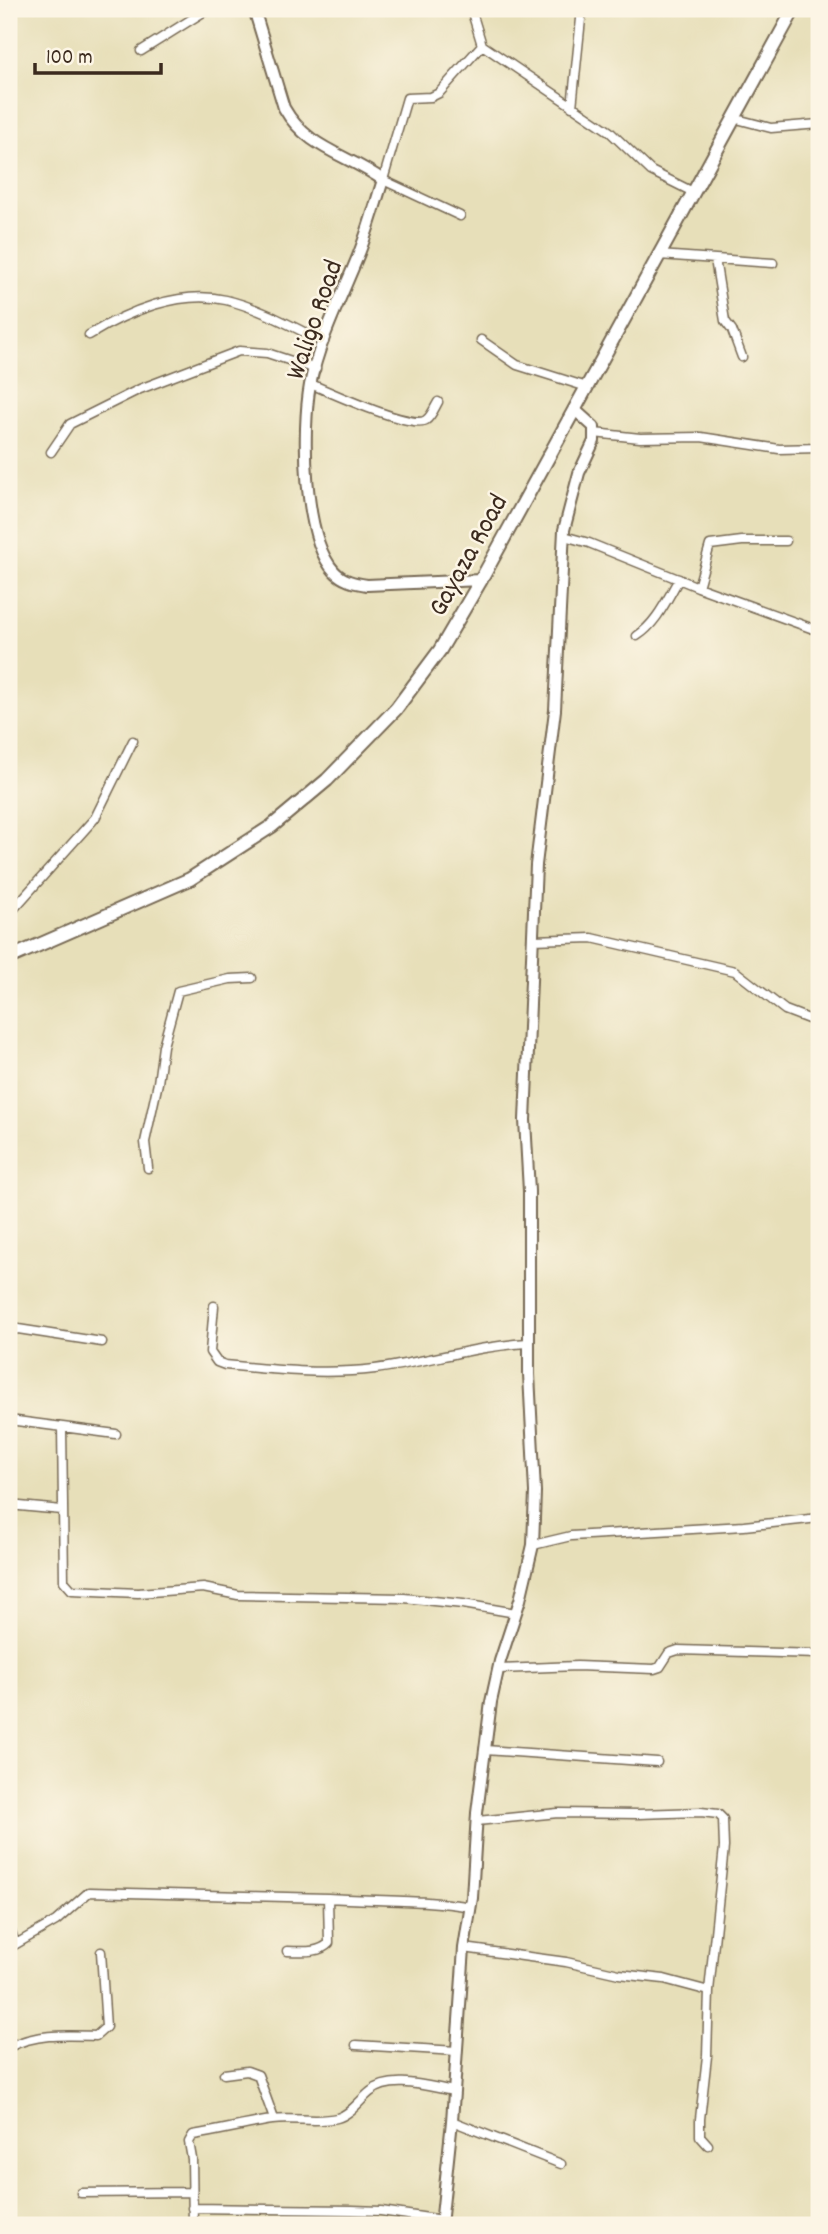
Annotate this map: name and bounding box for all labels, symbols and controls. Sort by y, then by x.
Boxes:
scale bar [35,32,161,76]
text: 100 m [46,44,93,74]
street label: Waligo Road [278,255,356,386]
street label: Gayaza Road [420,488,520,625]

